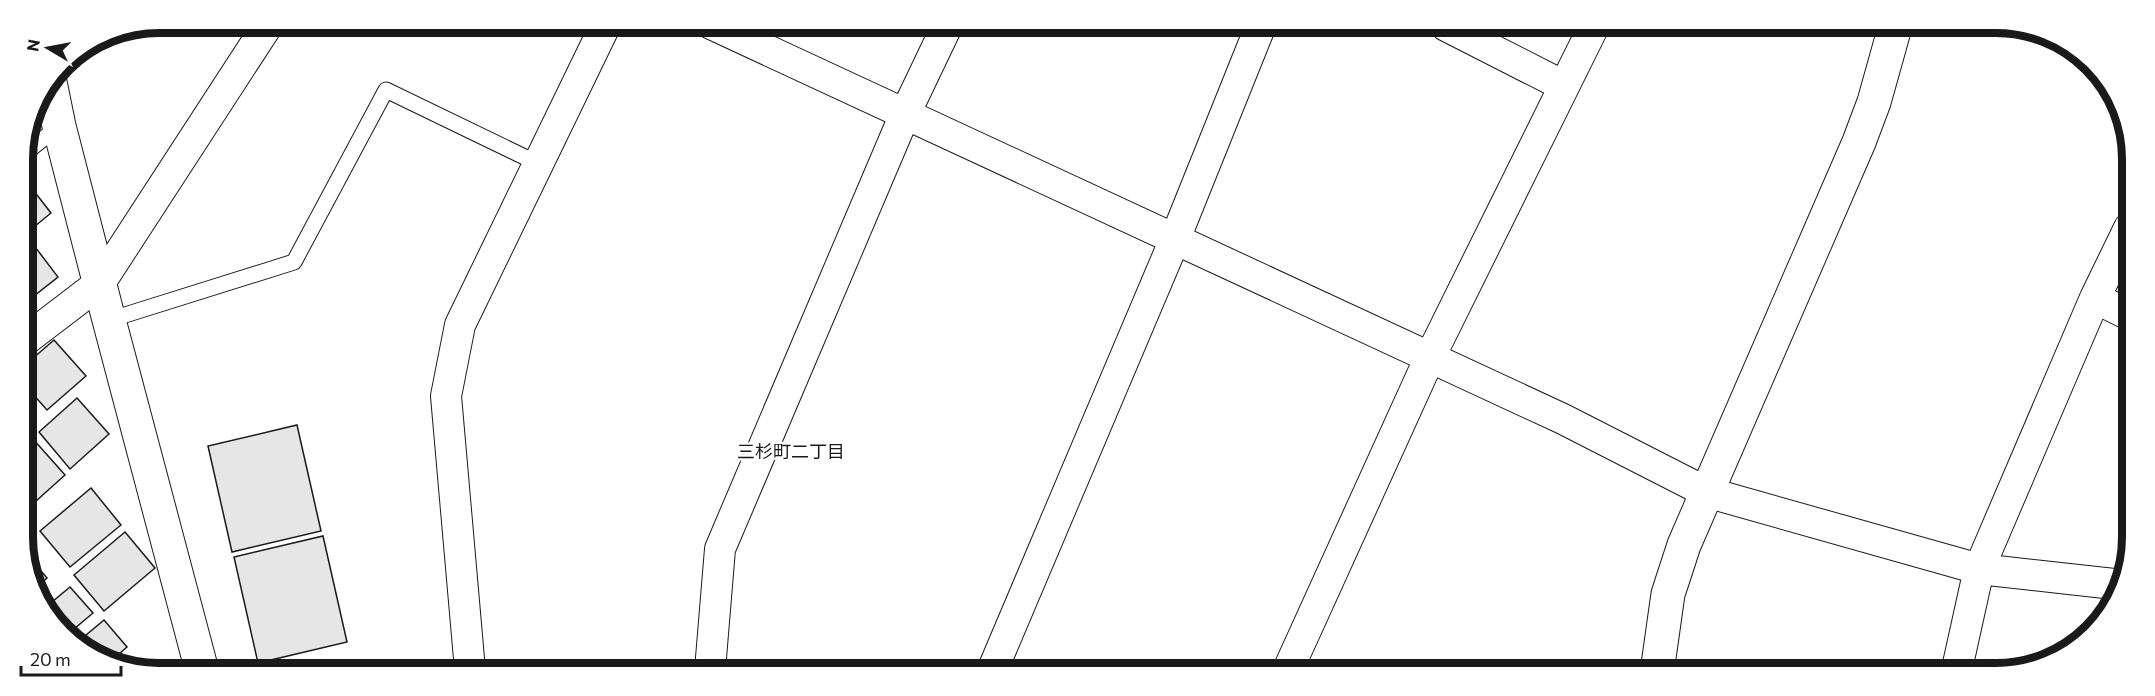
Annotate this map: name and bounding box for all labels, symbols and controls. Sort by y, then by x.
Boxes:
north arrow [18,18,78,78]
text: N [22,38,43,53]
district label: 三杉町二丁目 [737,440,845,462]
scale bar [21,639,122,677]
text: 20 m [30,648,71,670]

